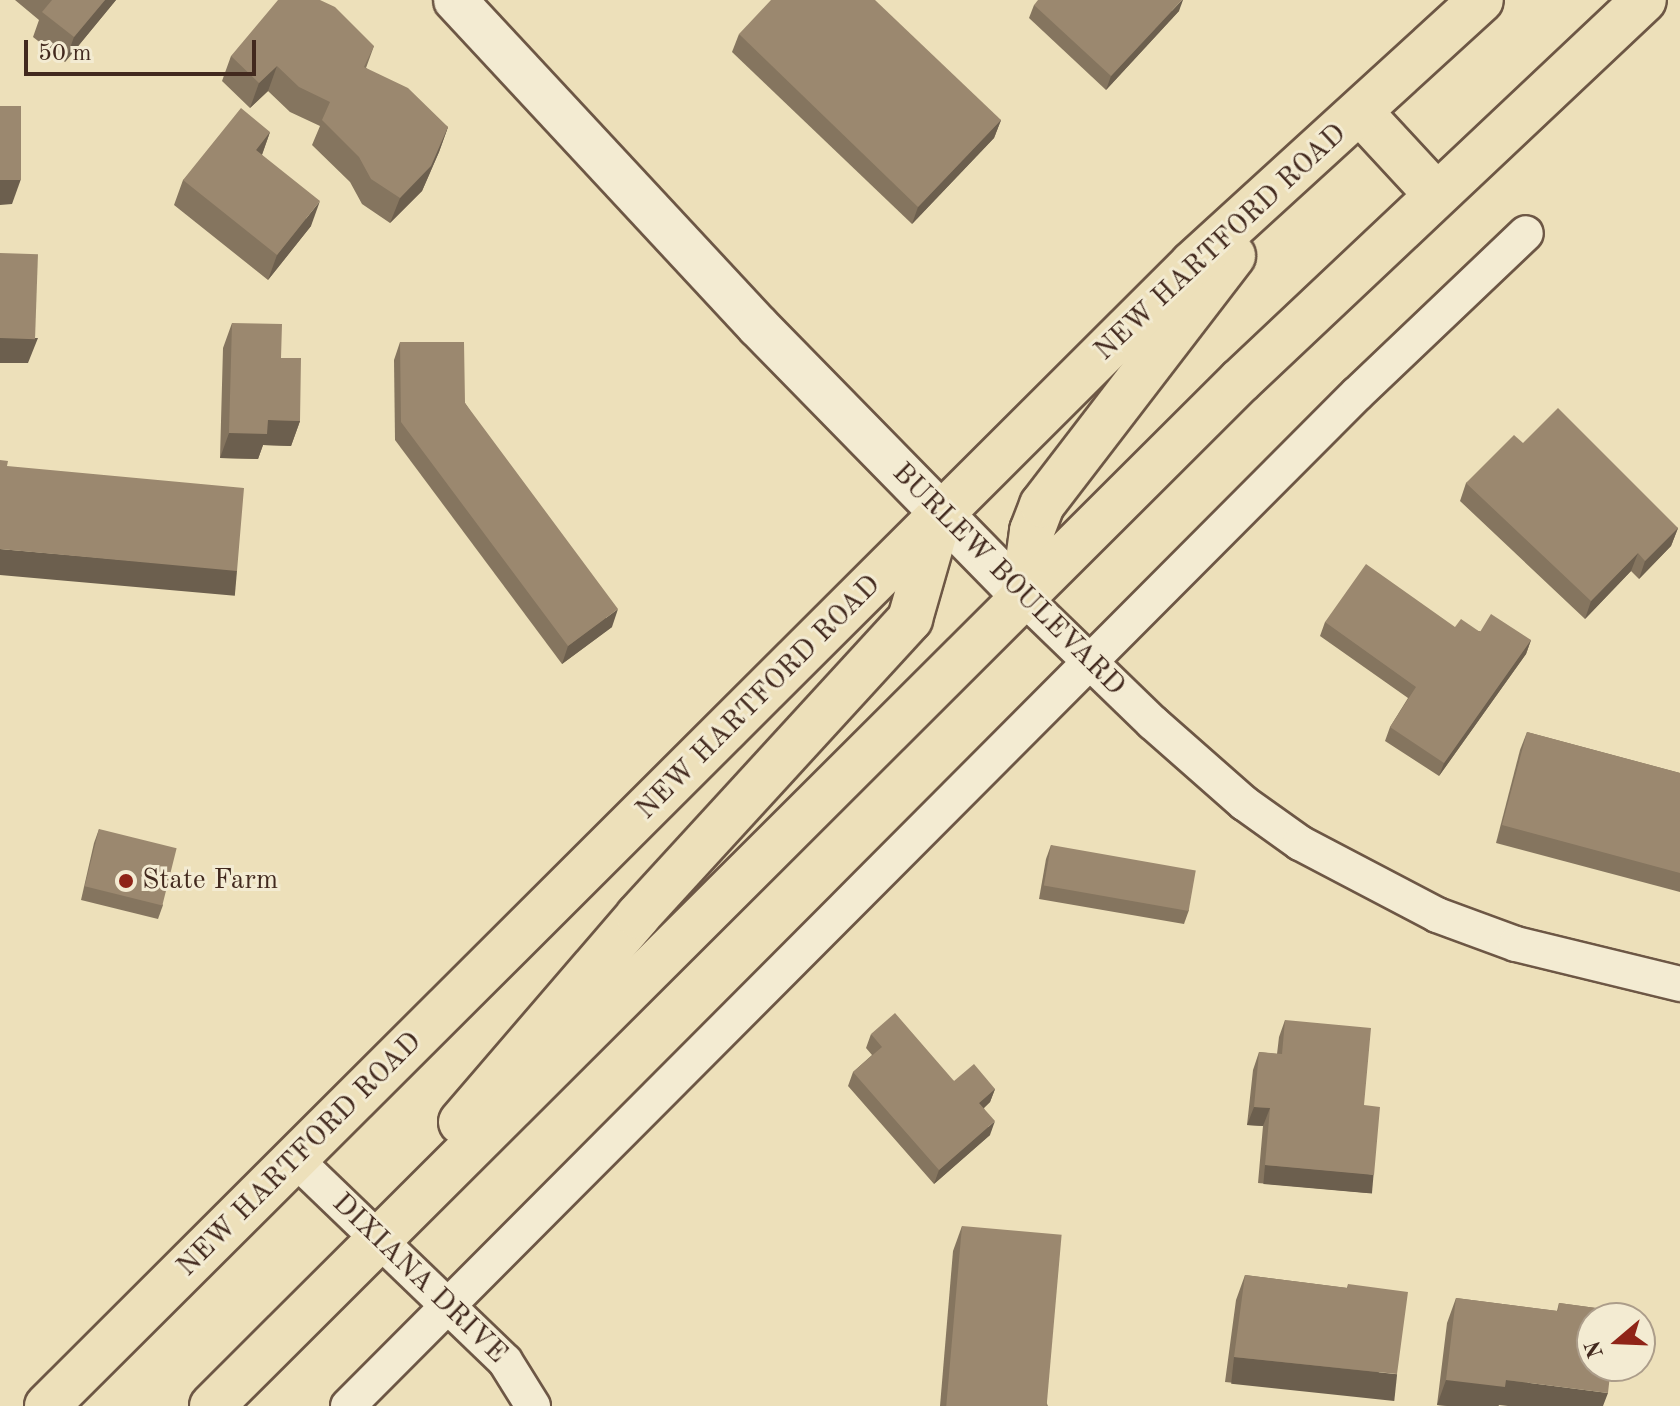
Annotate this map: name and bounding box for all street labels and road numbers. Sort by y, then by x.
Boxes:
street label: NEW HARTFORD ROAD [1088,118,1354,368]
street label: BURLEW BOULEVARD [885,457,1131,703]
street label: NEW HARTFORD ROAD [630,569,888,827]
street label: NEW HARTFORD ROAD [171,1026,429,1284]
street label: DIXIANA DRIVE [325,1187,513,1371]

